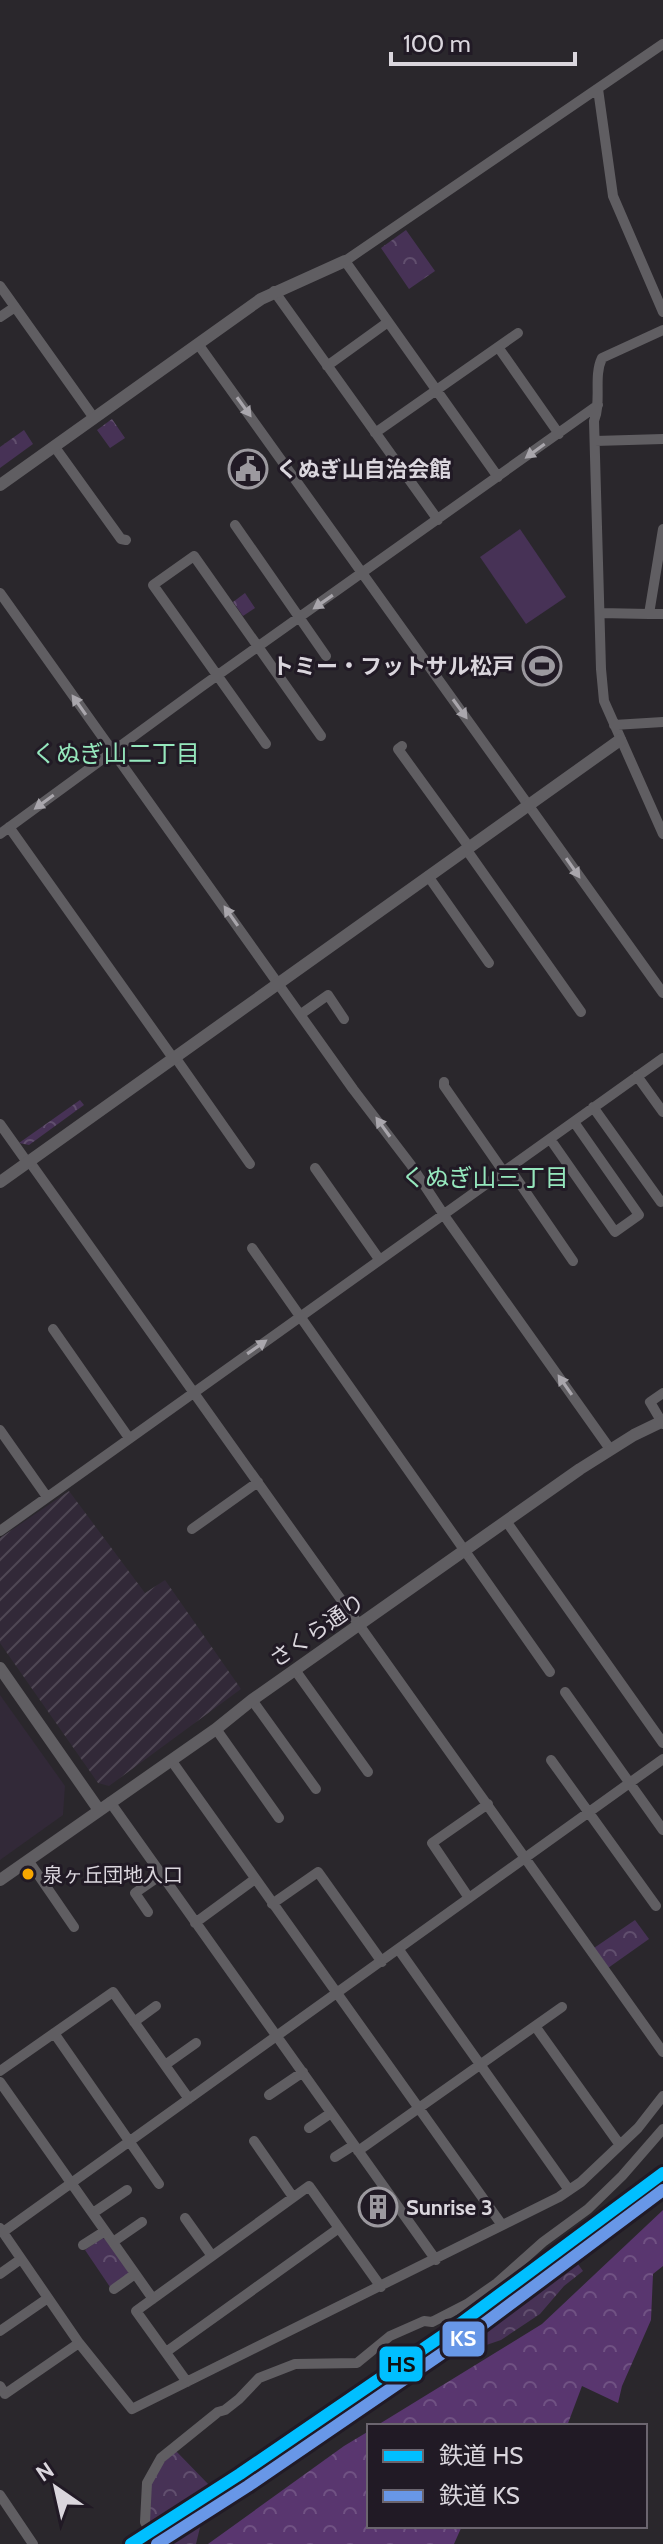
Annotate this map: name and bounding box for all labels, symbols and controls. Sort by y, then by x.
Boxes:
scale bar [391,16,575,66]
text: 100 m [403,29,471,58]
one-way arrow [236,396,251,417]
one-way arrow [524,443,546,459]
public building icon: くぬぎ山自治会館 [227,448,269,490]
place label: くぬぎ山自治会館 [276,456,452,483]
one-way arrow [313,594,334,609]
sports icon: トミー・フットサル松戸 [521,645,563,687]
place label: トミー・フットサル松戸 [272,653,514,680]
one-way arrow [72,695,88,716]
one-way arrow [452,699,467,720]
district label: くぬぎ山二丁目 [32,739,200,768]
one-way arrow [34,794,55,809]
one-way arrow [565,857,580,878]
one-way arrow [224,906,239,927]
one-way arrow [375,1116,391,1138]
district label: くぬぎ山三丁目 [401,1163,569,1192]
one-way arrow [246,1339,268,1355]
one-way arrow [558,1375,573,1396]
street label: さくら通り [264,1588,370,1673]
place label: 泉ヶ丘団地入口 [43,1863,183,1887]
marker: 泉ヶ丘団地入口 [20,1866,36,1882]
building icon: Sunrise 3 [357,2186,399,2228]
place label: Sunrise 3 [406,2194,493,2221]
line badge: KS [441,2320,486,2358]
text: KS [450,2325,476,2352]
line badge: HS [378,2345,424,2383]
text: HS [387,2351,416,2378]
legend [367,2424,647,2528]
text: 鉄道 HS [439,2441,523,2470]
north arrow [16,2448,96,2528]
text: N [31,2456,59,2487]
text: 鉄道 KS [439,2481,520,2510]

